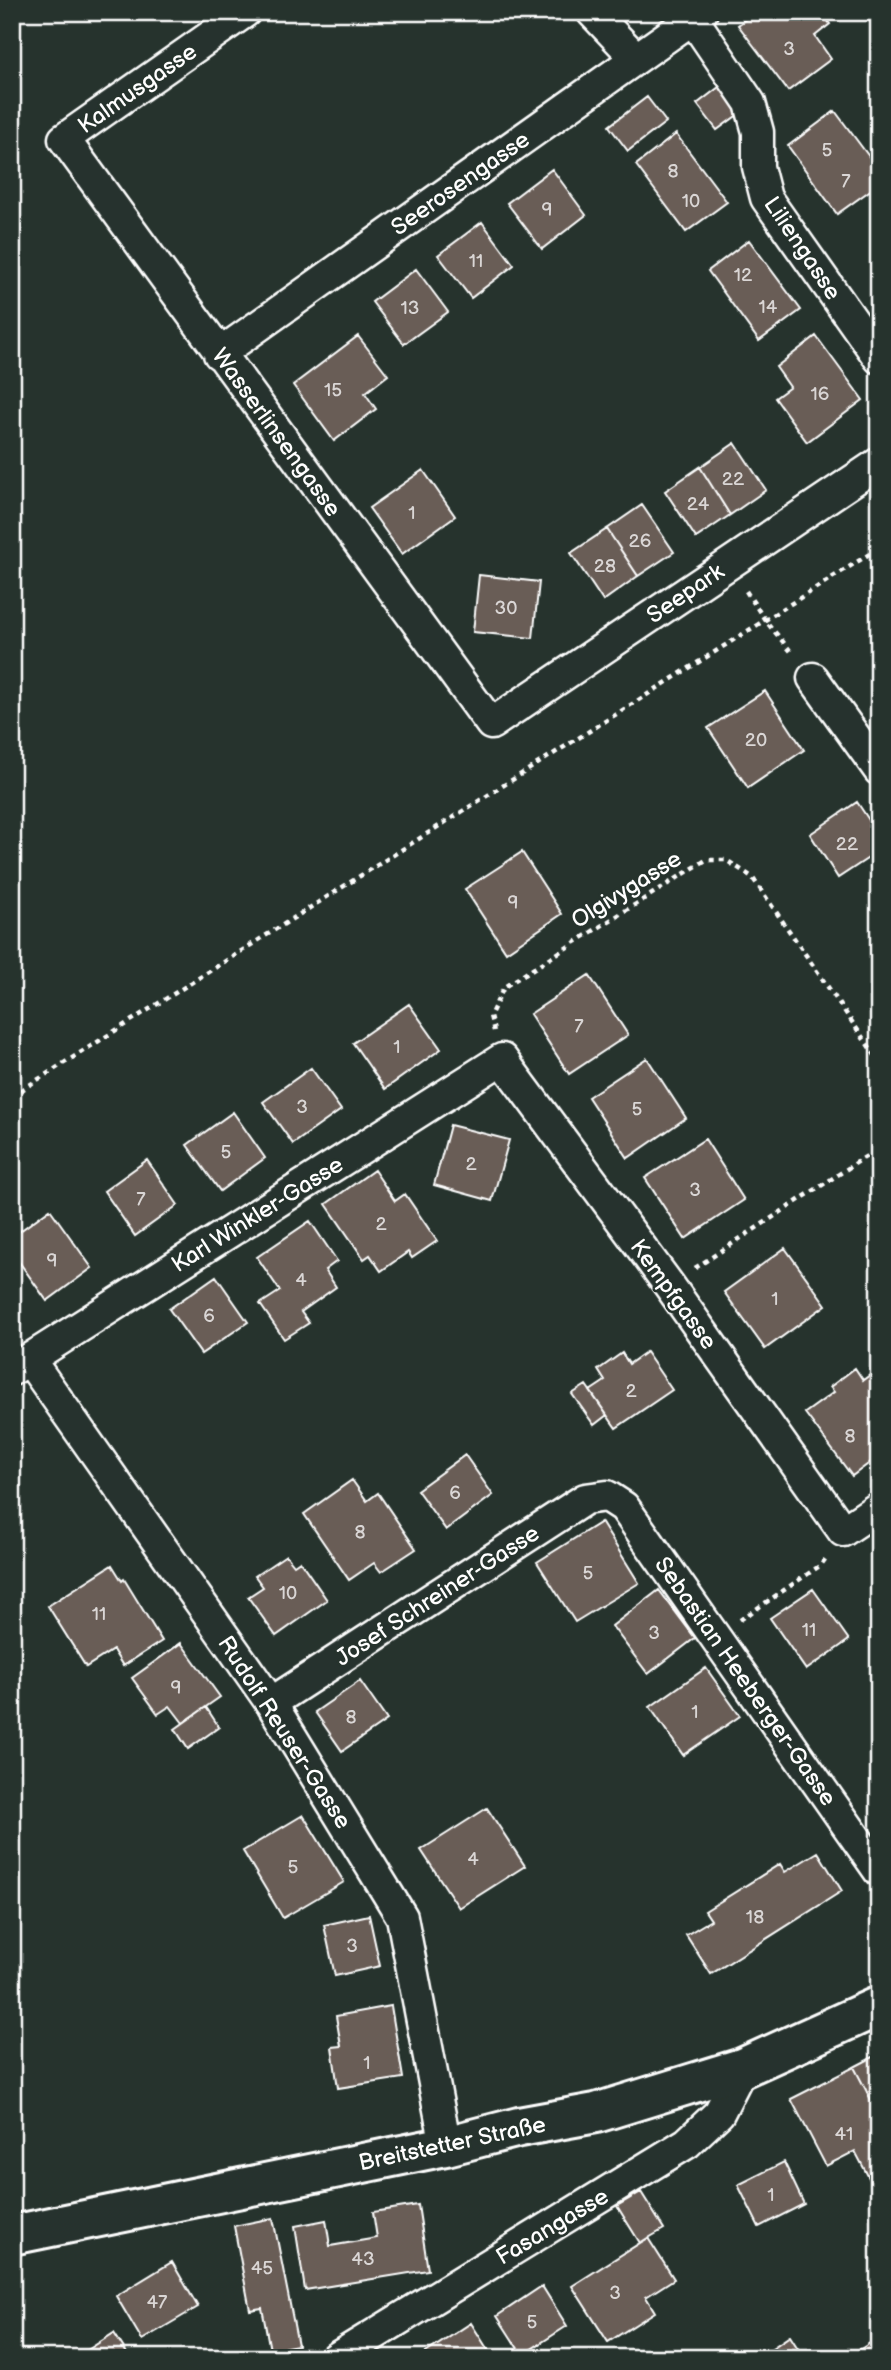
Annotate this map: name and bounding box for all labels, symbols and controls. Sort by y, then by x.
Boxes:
street label: Kalmusgasse [73,38,202,140]
house number: 3 [783,38,795,61]
street label: Seerosengasse [386,126,535,242]
house number: 5 [822,139,833,162]
house number: 8 [667,160,679,183]
house number: 7 [841,170,851,193]
house number: 10 [682,190,700,213]
street label: Liliengasse [757,192,847,306]
house number: 9 [542,199,552,222]
house number: 11 [469,250,483,273]
house number: 12 [734,264,753,287]
house number: 14 [759,296,778,319]
house number: 13 [400,297,420,320]
street label: Wasserlinsengasse [206,343,347,522]
house number: 15 [324,379,342,402]
house number: 16 [811,383,829,406]
house number: 22 [722,468,745,491]
house number: 24 [687,493,710,516]
house number: 1 [408,502,416,525]
house number: 26 [629,530,651,553]
house number: 28 [594,555,616,578]
street label: Seepark [642,557,730,630]
house number: 30 [495,597,517,620]
house number: 20 [745,729,767,752]
house number: 22 [836,833,859,856]
street label: Olgivygasse [566,845,687,935]
house number: 9 [508,892,518,915]
house number: 7 [574,1015,584,1038]
house number: 1 [393,1036,401,1059]
house number: 3 [296,1096,308,1119]
house number: 5 [632,1098,643,1121]
house number: 5 [221,1141,232,1164]
street label: Karl Winkler-Gasse [167,1151,349,1279]
house number: 2 [465,1153,477,1176]
house number: 3 [689,1179,701,1202]
house number: 7 [136,1188,146,1211]
house number: 2 [375,1213,387,1236]
street label: Kempfgasse [624,1234,723,1355]
house number: 9 [47,1250,57,1273]
house number: 4 [295,1269,307,1292]
house number: 1 [771,1288,779,1311]
house number: 6 [203,1305,215,1328]
house number: 2 [625,1380,637,1403]
house number: 8 [844,1425,856,1448]
house number: 6 [449,1482,461,1505]
street label: Josef Schreiner-Gasse [330,1519,545,1672]
house number: 8 [354,1521,366,1544]
street label: Sebastian Heeberger-Gasse [648,1552,842,1812]
house number: 5 [583,1562,594,1585]
house number: 10 [279,1582,297,1605]
house number: 11 [92,1603,106,1626]
house number: 11 [802,1619,816,1642]
house number: 3 [648,1622,660,1645]
street label: Rudolf Reuser-Gasse [211,1631,357,1834]
house number: 9 [171,1677,181,1700]
house number: 1 [691,1701,699,1724]
house number: 8 [345,1706,357,1729]
house number: 4 [467,1848,479,1871]
house number: 5 [288,1856,299,1879]
house number: 18 [746,1906,764,1929]
house number: 3 [346,1935,358,1958]
house number: 1 [363,2052,371,2075]
street label: Breitstetter Straße [356,2111,548,2177]
house number: 41 [835,2123,853,2146]
street label: Fasangasse [491,2182,614,2271]
house number: 1 [767,2184,775,2207]
house number: 43 [351,2248,375,2271]
house number: 45 [251,2257,273,2280]
house number: 3 [609,2282,621,2305]
house number: 47 [147,2291,168,2314]
house number: 5 [527,2311,538,2334]

